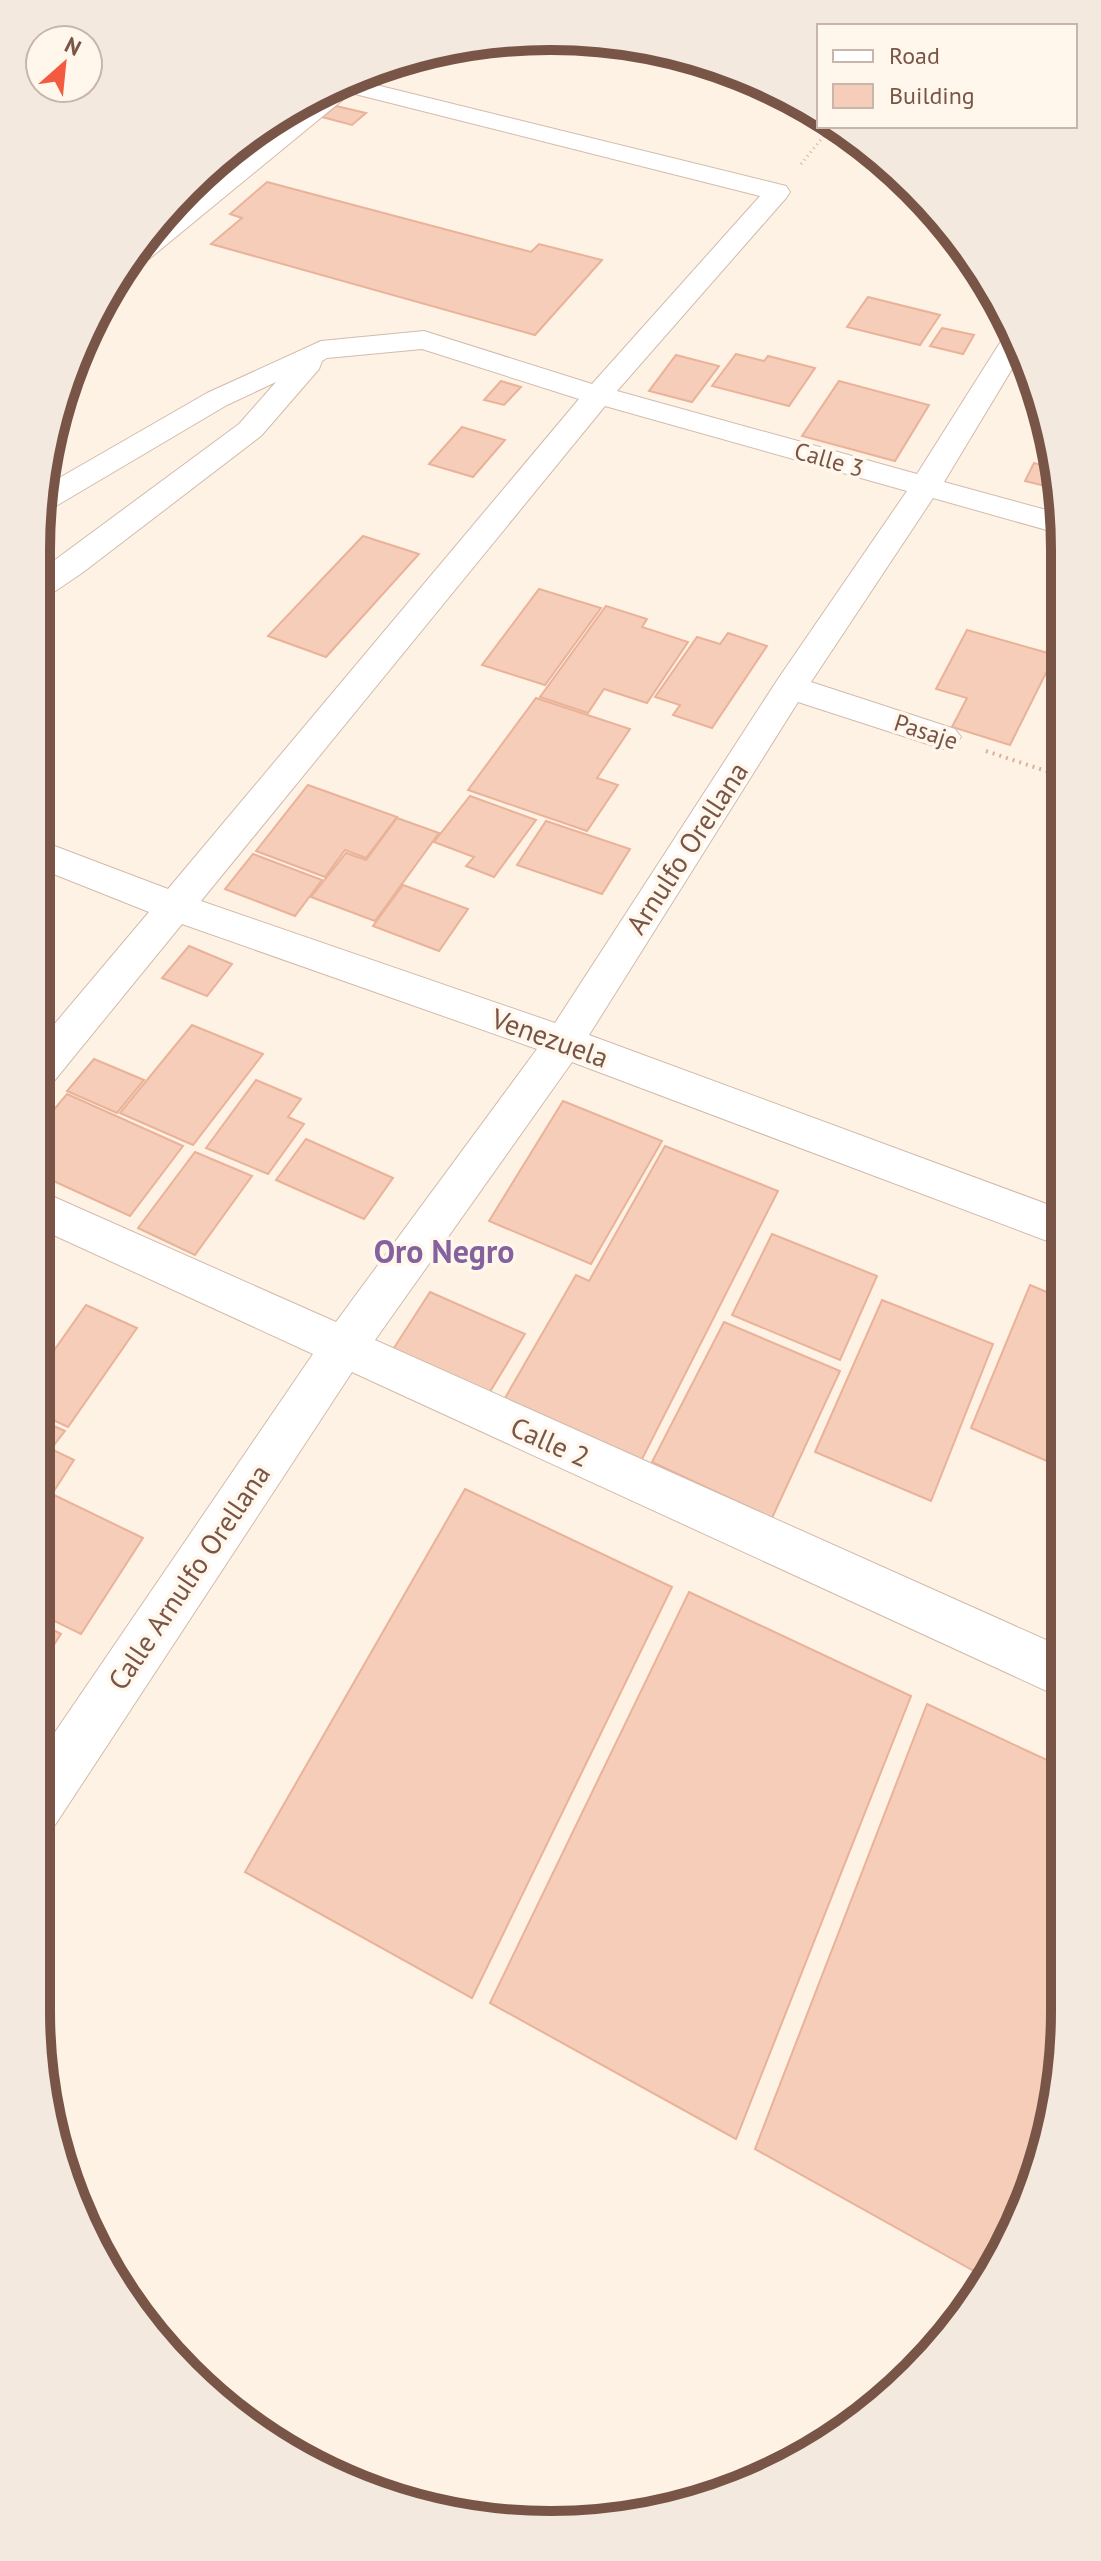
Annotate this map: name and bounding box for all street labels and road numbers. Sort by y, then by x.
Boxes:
street label: Calle 3 [791,435,867,484]
street label: Pasaje [890,707,962,756]
street label: Arnulfo Orellana [617,755,756,941]
street label: Venezuela [486,999,614,1076]
street label: Calle 2 [505,1408,596,1475]
street label: Calle Arnulfo Orellana [99,1457,278,1697]

